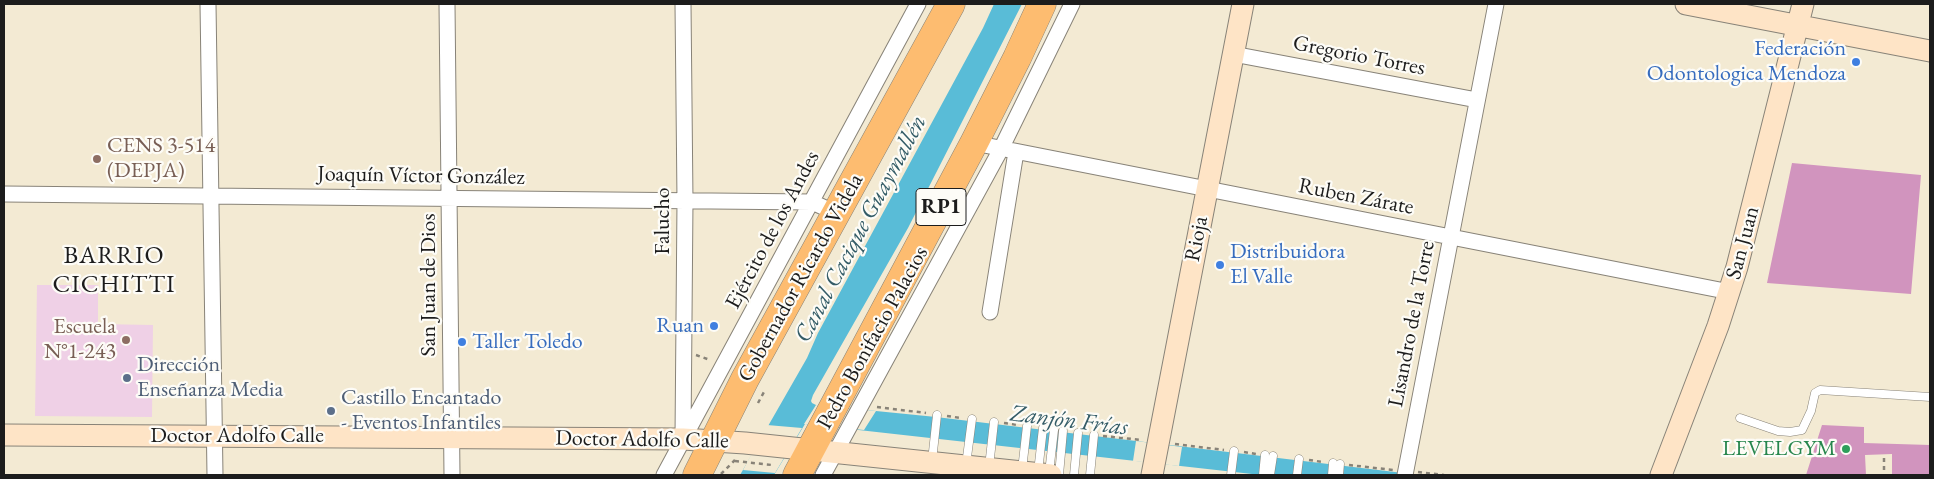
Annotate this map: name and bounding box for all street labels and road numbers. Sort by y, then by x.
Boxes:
street label: Gregorio Torres [1291,30,1427,82]
street label: Ejército de los Andes [720,146,826,314]
street label: Joaquín Víctor González [317,161,525,191]
street label: Gobernador Ricardo Videla [733,169,869,387]
street label: Ruben Zárate [1296,173,1416,221]
street label: Falucho [650,187,676,255]
road number: RP1 [916,188,966,226]
street label: San Juan [1721,204,1765,282]
street label: San Juan de Dios [416,214,442,356]
street label: Rioja [1180,214,1214,264]
street label: Lisandro de la Torre [1383,239,1441,409]
street label: Pedro Bonifacio Palacios [812,242,934,434]
street label: Doctor Adolfo Calle [150,423,324,449]
street label: Doctor Adolfo Calle [555,425,729,455]

